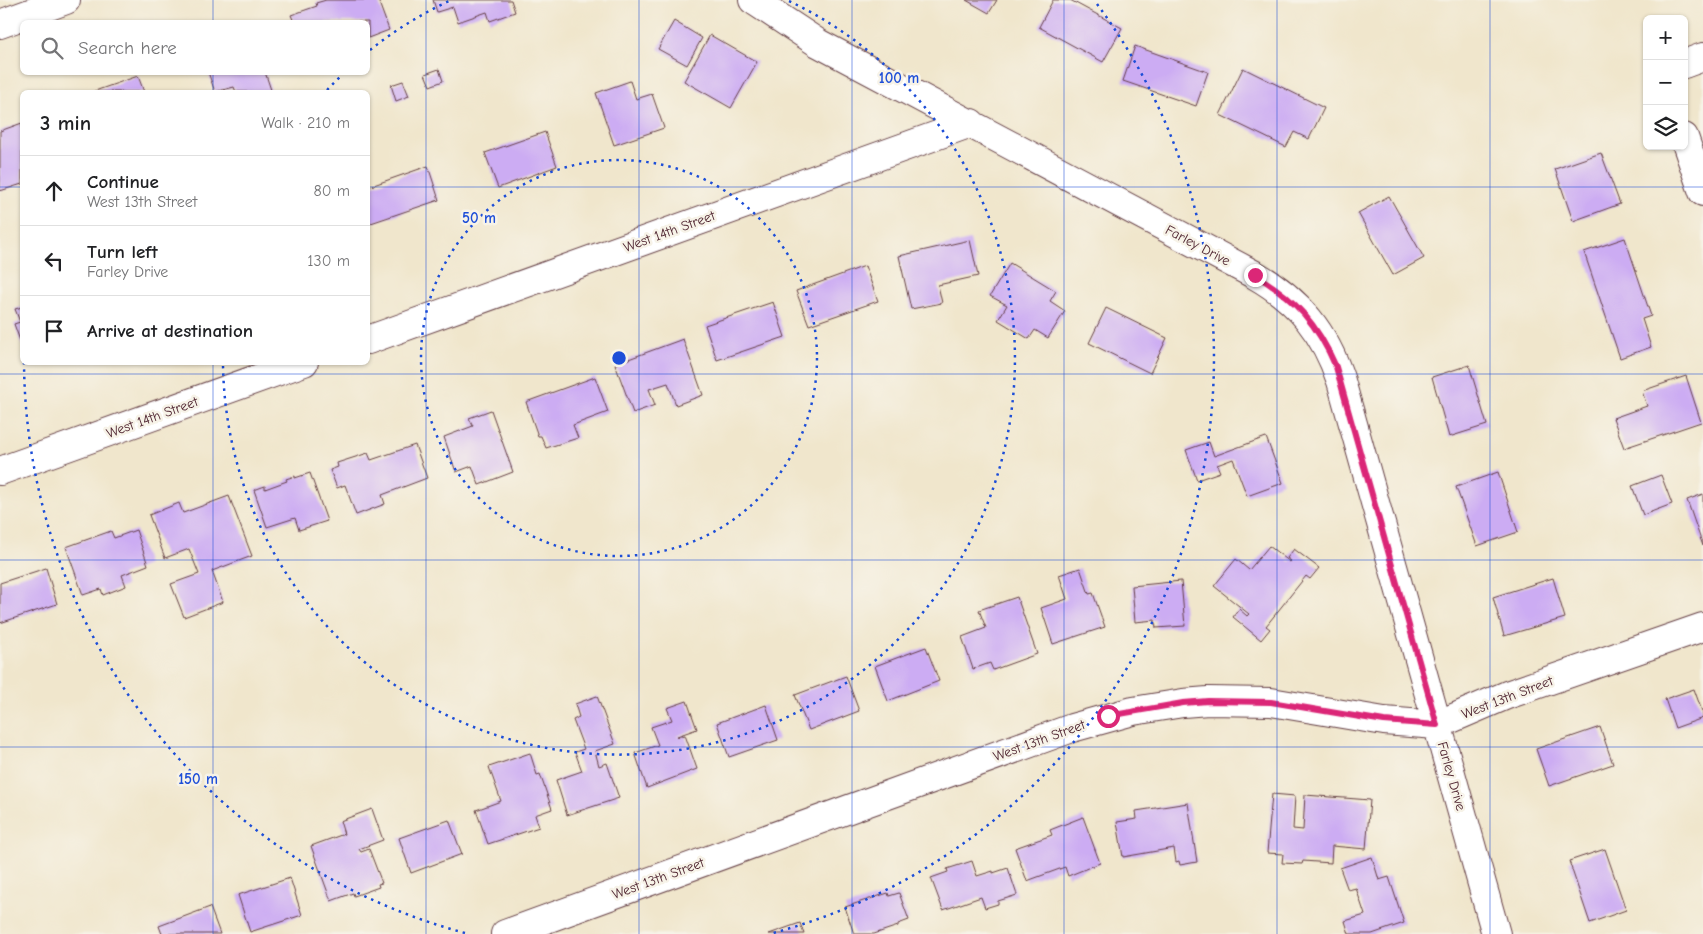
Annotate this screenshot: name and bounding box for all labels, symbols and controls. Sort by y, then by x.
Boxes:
map controls [1643,15,1688,150]
button: + [1643,15,1688,60]
search box [20,20,370,75]
icon: search [38,34,66,62]
text: Search here [78,37,177,59]
button: − [1643,60,1688,105]
text: 100 m [879,69,919,87]
button: layers [1643,105,1688,150]
text: 3 min [40,111,91,135]
text: Walk · 210 m [261,114,350,132]
text: Continue [87,171,159,193]
icon: ahead [40,177,68,205]
text: 80 m [313,182,350,200]
text: West 13th Street [87,193,197,211]
street label: West 14th Street [621,207,718,256]
text: 50 m [462,209,496,227]
street label: Farley Drive [1162,221,1233,270]
text: Turn left [87,241,158,263]
icon: left [40,247,68,275]
text: 130 m [307,252,350,270]
text: Farley Drive [87,263,168,281]
route end [1244,264,1267,287]
icon: arrive [40,317,68,345]
text: Arrive at destination [87,320,253,342]
centre of rings [610,349,628,367]
street label: West 14th Street [104,393,201,442]
street label: West 13th Street [1459,672,1556,723]
route start [1097,705,1120,728]
street label: West 13th Street [991,716,1088,765]
street label: Farley Drive [1434,740,1470,813]
text: 150 m [178,770,218,788]
street label: West 13th Street [610,854,707,903]

